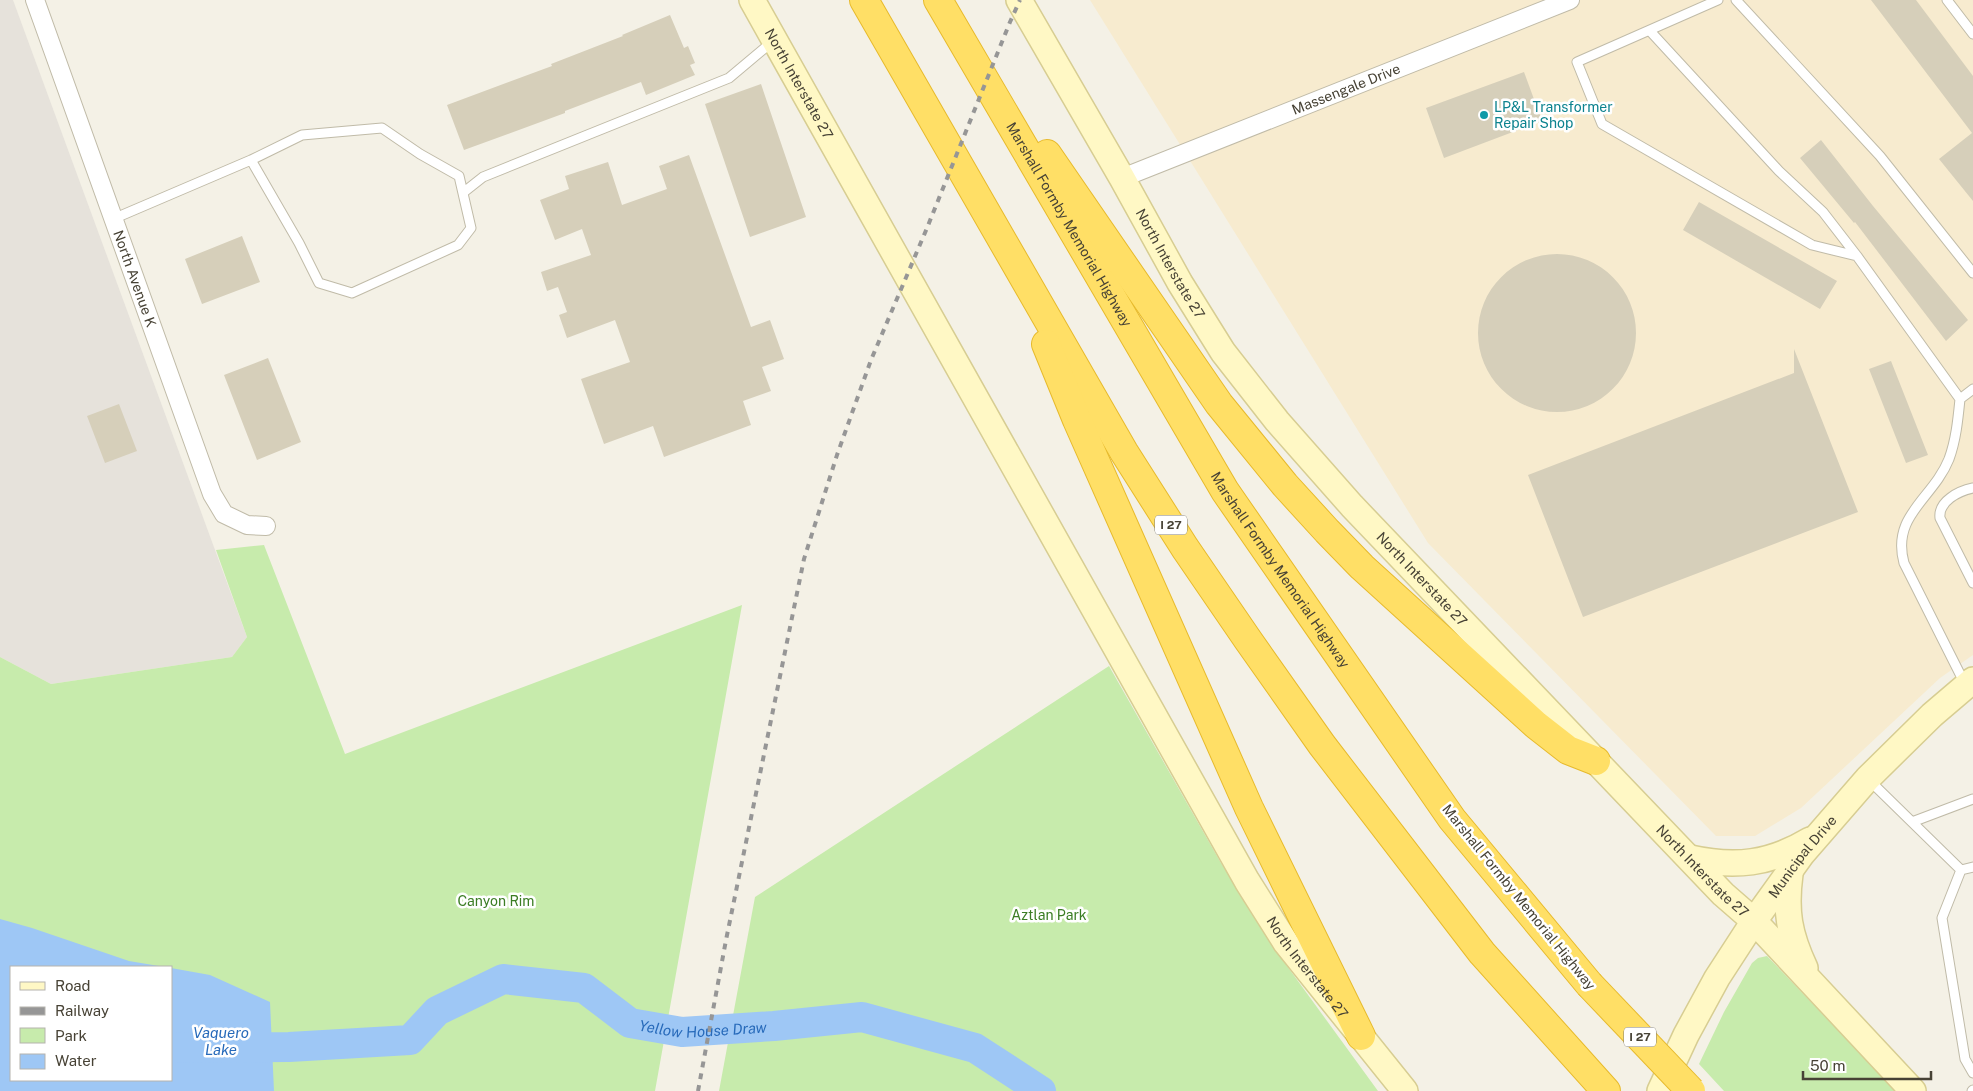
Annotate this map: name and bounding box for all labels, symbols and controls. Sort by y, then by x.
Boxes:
street label: North Interstate 27 [762,26,836,142]
street label: Massengale Drive [1290,60,1402,118]
place label: LP&L Transformer Repair Shop [1494,99,1613,131]
marker: LP&L Transformer Repair Shop [1478,109,1490,121]
street label: Marshall Formby Memorial Highway [1003,119,1135,330]
street label: North Interstate 27 [1133,206,1208,322]
street label: North Avenue K [110,228,160,330]
street label: Marshall Formby Memorial Highway [1208,469,1353,671]
road number: I 27 [1155,516,1187,534]
street label: North Interstate 27 [1373,529,1471,629]
street label: Marshall Formby Memorial Highway [1439,801,1599,993]
street label: Municipal Drive [1765,812,1840,901]
street label: North Interstate 27 [1653,821,1752,921]
park label: Canyon Rim [458,893,534,909]
park label: Aztlan Park [1011,907,1087,923]
street label: North Interstate 27 [1263,913,1351,1021]
legend [10,966,172,1081]
text: Road [55,977,91,994]
text: Railway [55,1002,109,1019]
water label: Yellow House Draw [638,1016,768,1041]
water label: Vaquero Lake [193,1024,249,1058]
text: Park [55,1027,87,1044]
road number: I 27 [1624,1028,1656,1046]
scale bar [1803,1048,1930,1080]
text: Water [55,1052,97,1069]
text: 50 m [1810,1057,1845,1074]

